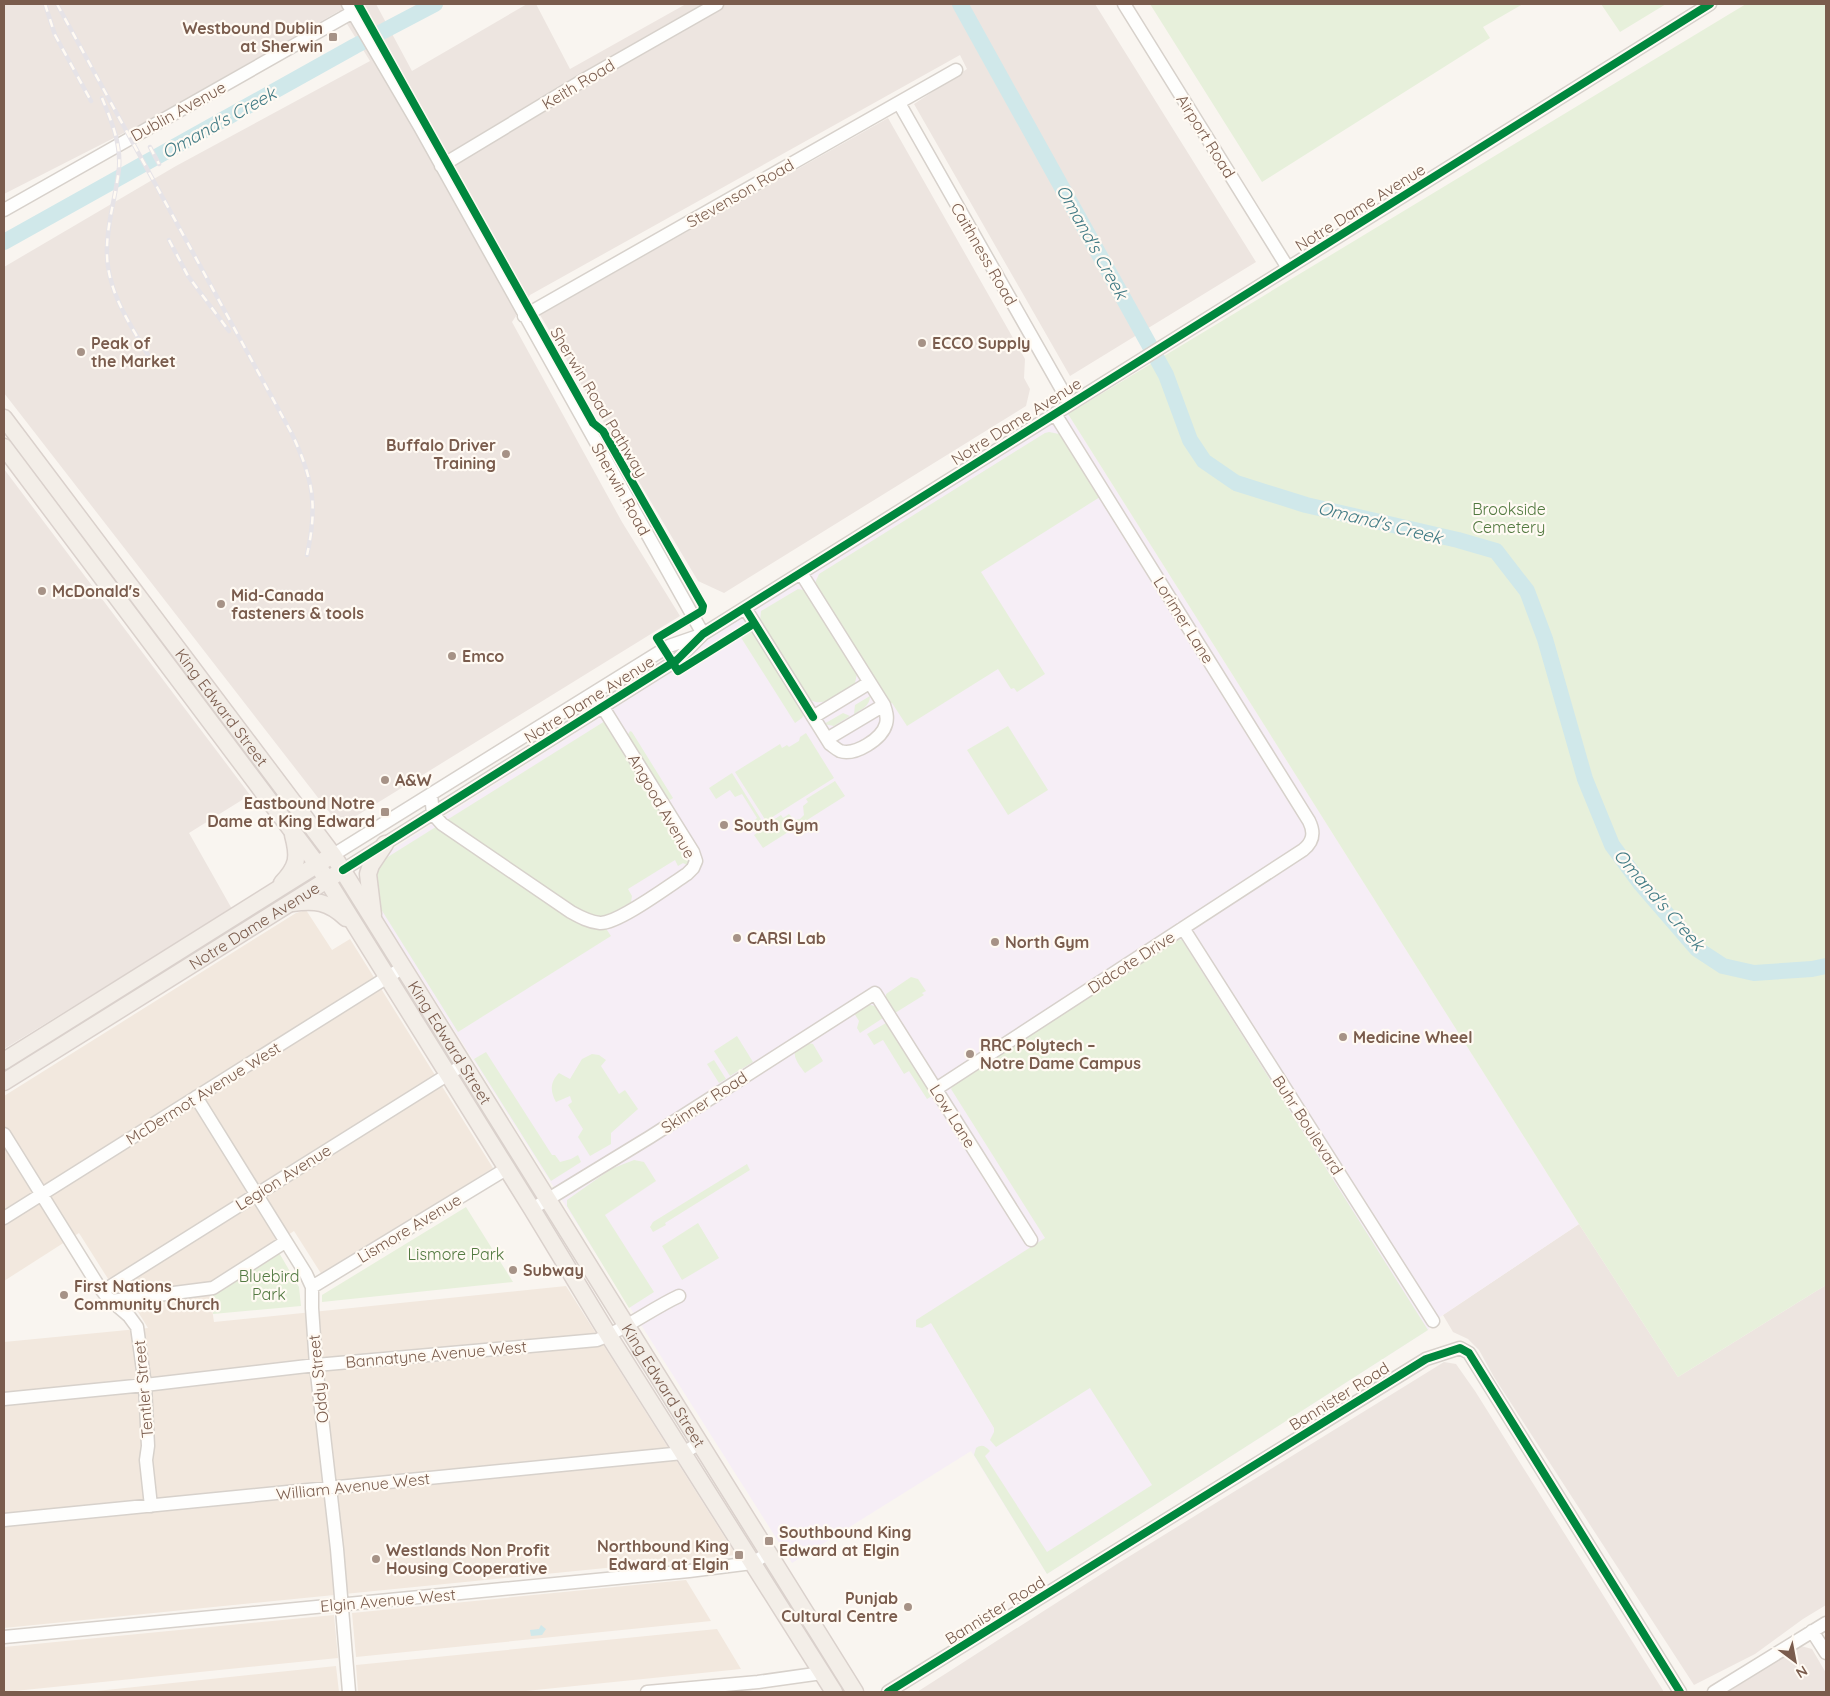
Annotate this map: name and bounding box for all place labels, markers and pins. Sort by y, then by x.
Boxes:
place label: Westbound Dublin at Sherwin [182,18,323,56]
marker: Westbound Dublin at Sherwin [327,31,339,43]
place label: Peak of the Market [91,333,176,371]
place label: ECCO Supply [932,333,1030,353]
marker: ECCO Supply [916,337,928,349]
marker: Peak of the Market [75,346,87,358]
place label: Buffalo Driver Training [386,435,496,473]
marker: Buffalo Driver Training [500,448,512,460]
place label: McDonald's [52,581,140,601]
marker: McDonald's [36,585,48,597]
place label: Mid-Canada fasteners & tools [231,585,364,623]
marker: Mid-Canada fasteners & tools [215,598,227,610]
place label: Emco [462,646,504,666]
marker: Emco [446,650,458,662]
place label: A&W [395,770,432,790]
marker: A&W [379,774,391,786]
place label: Eastbound Notre Dame at King Edward [207,793,375,831]
marker: Eastbound Notre Dame at King Edward [379,806,391,818]
place label: South Gym [734,815,819,835]
marker: South Gym [718,819,730,831]
place label: CARSI Lab [747,928,826,948]
marker: CARSI Lab [731,932,743,944]
place label: North Gym [1005,932,1089,952]
marker: North Gym [989,936,1001,948]
place label: Medicine Wheel [1353,1027,1473,1047]
marker: Medicine Wheel [1337,1031,1349,1043]
place label: RRC Polytech – Notre Dame Campus [980,1035,1141,1073]
marker: RRC Polytech – Notre Dame Campus [964,1048,976,1060]
place label: Subway [523,1260,584,1280]
marker: Subway [507,1264,519,1276]
place label: First Nations Community Church [74,1276,220,1314]
marker: First Nations Community Church [58,1289,70,1301]
place label: Southbound King Edward at Elgin [779,1522,911,1560]
marker: Southbound King Edward at Elgin [763,1535,775,1547]
place label: Northbound King Edward at Elgin [597,1536,729,1574]
place label: Westlands Non Profit Housing Cooperative [386,1540,550,1578]
marker: Northbound King Edward at Elgin [733,1549,745,1561]
marker: Westlands Non Profit Housing Cooperative [370,1553,382,1565]
place label: Punjab Cultural Centre [781,1588,898,1626]
marker: Punjab Cultural Centre [902,1601,914,1613]

